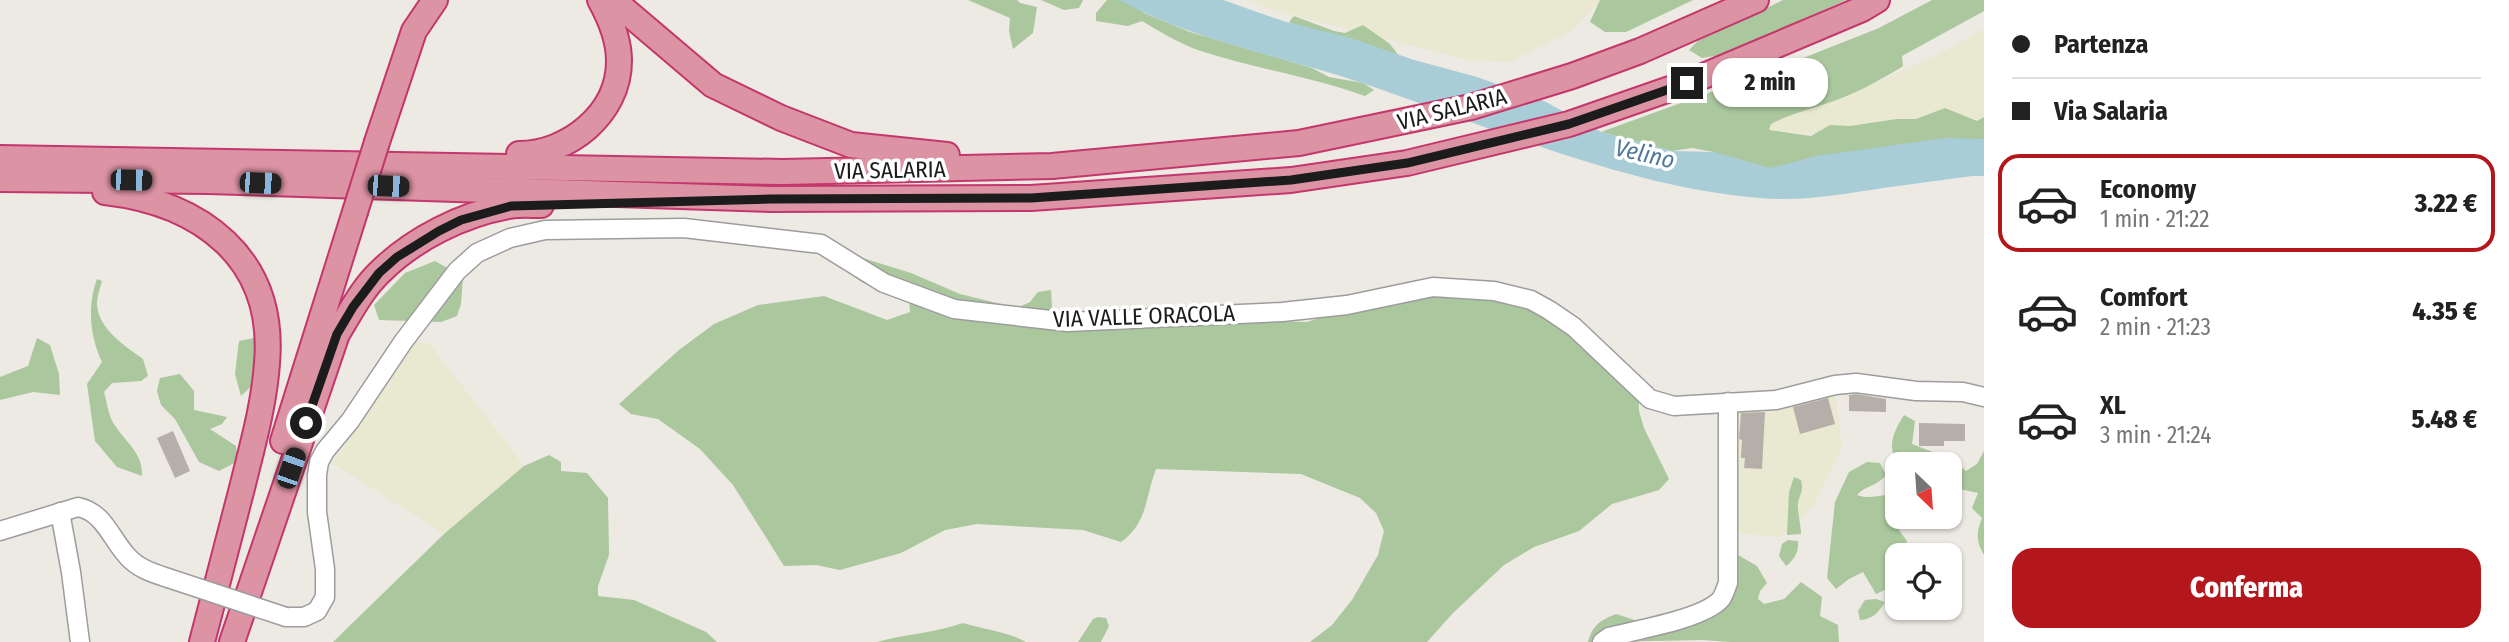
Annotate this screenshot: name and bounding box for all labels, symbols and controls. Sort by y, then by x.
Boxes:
text: Partenza [2054,29,2148,60]
callout: 2 min [1712,58,1827,108]
route end [1671,67,1703,99]
text: 2 min [1745,68,1795,96]
street label: VIA SALARIA [1394,82,1510,136]
text: Via Salaria [2054,96,2168,127]
water label: Velino [1612,134,1678,174]
street label: VIA SALARIA [834,155,946,185]
car [110,169,153,191]
car [239,172,282,194]
icon: car [2016,172,2079,235]
text: Economy [2100,174,2196,205]
car [367,175,410,197]
text: 3.22 € [2415,188,2477,219]
text: 1 min · 21:22 [2100,205,2209,233]
icon: car [2016,280,2079,343]
text: Comfort [2100,282,2188,313]
text: 4.35 € [2412,296,2477,327]
street label: VIA VALLE ORACOLA [1053,299,1235,333]
text: 2 min · 21:23 [2100,313,2211,341]
icon: car [2016,388,2079,451]
text: XL [2100,390,2126,421]
text: 5.48 € [2412,404,2477,435]
route start [290,407,322,439]
text: 3 min · 21:24 [2100,421,2211,449]
car [275,445,308,491]
north arrow [1885,452,1962,528]
map controls [1885,452,1962,620]
button: locate [1885,543,1962,620]
button: Conferma [2012,548,2481,628]

